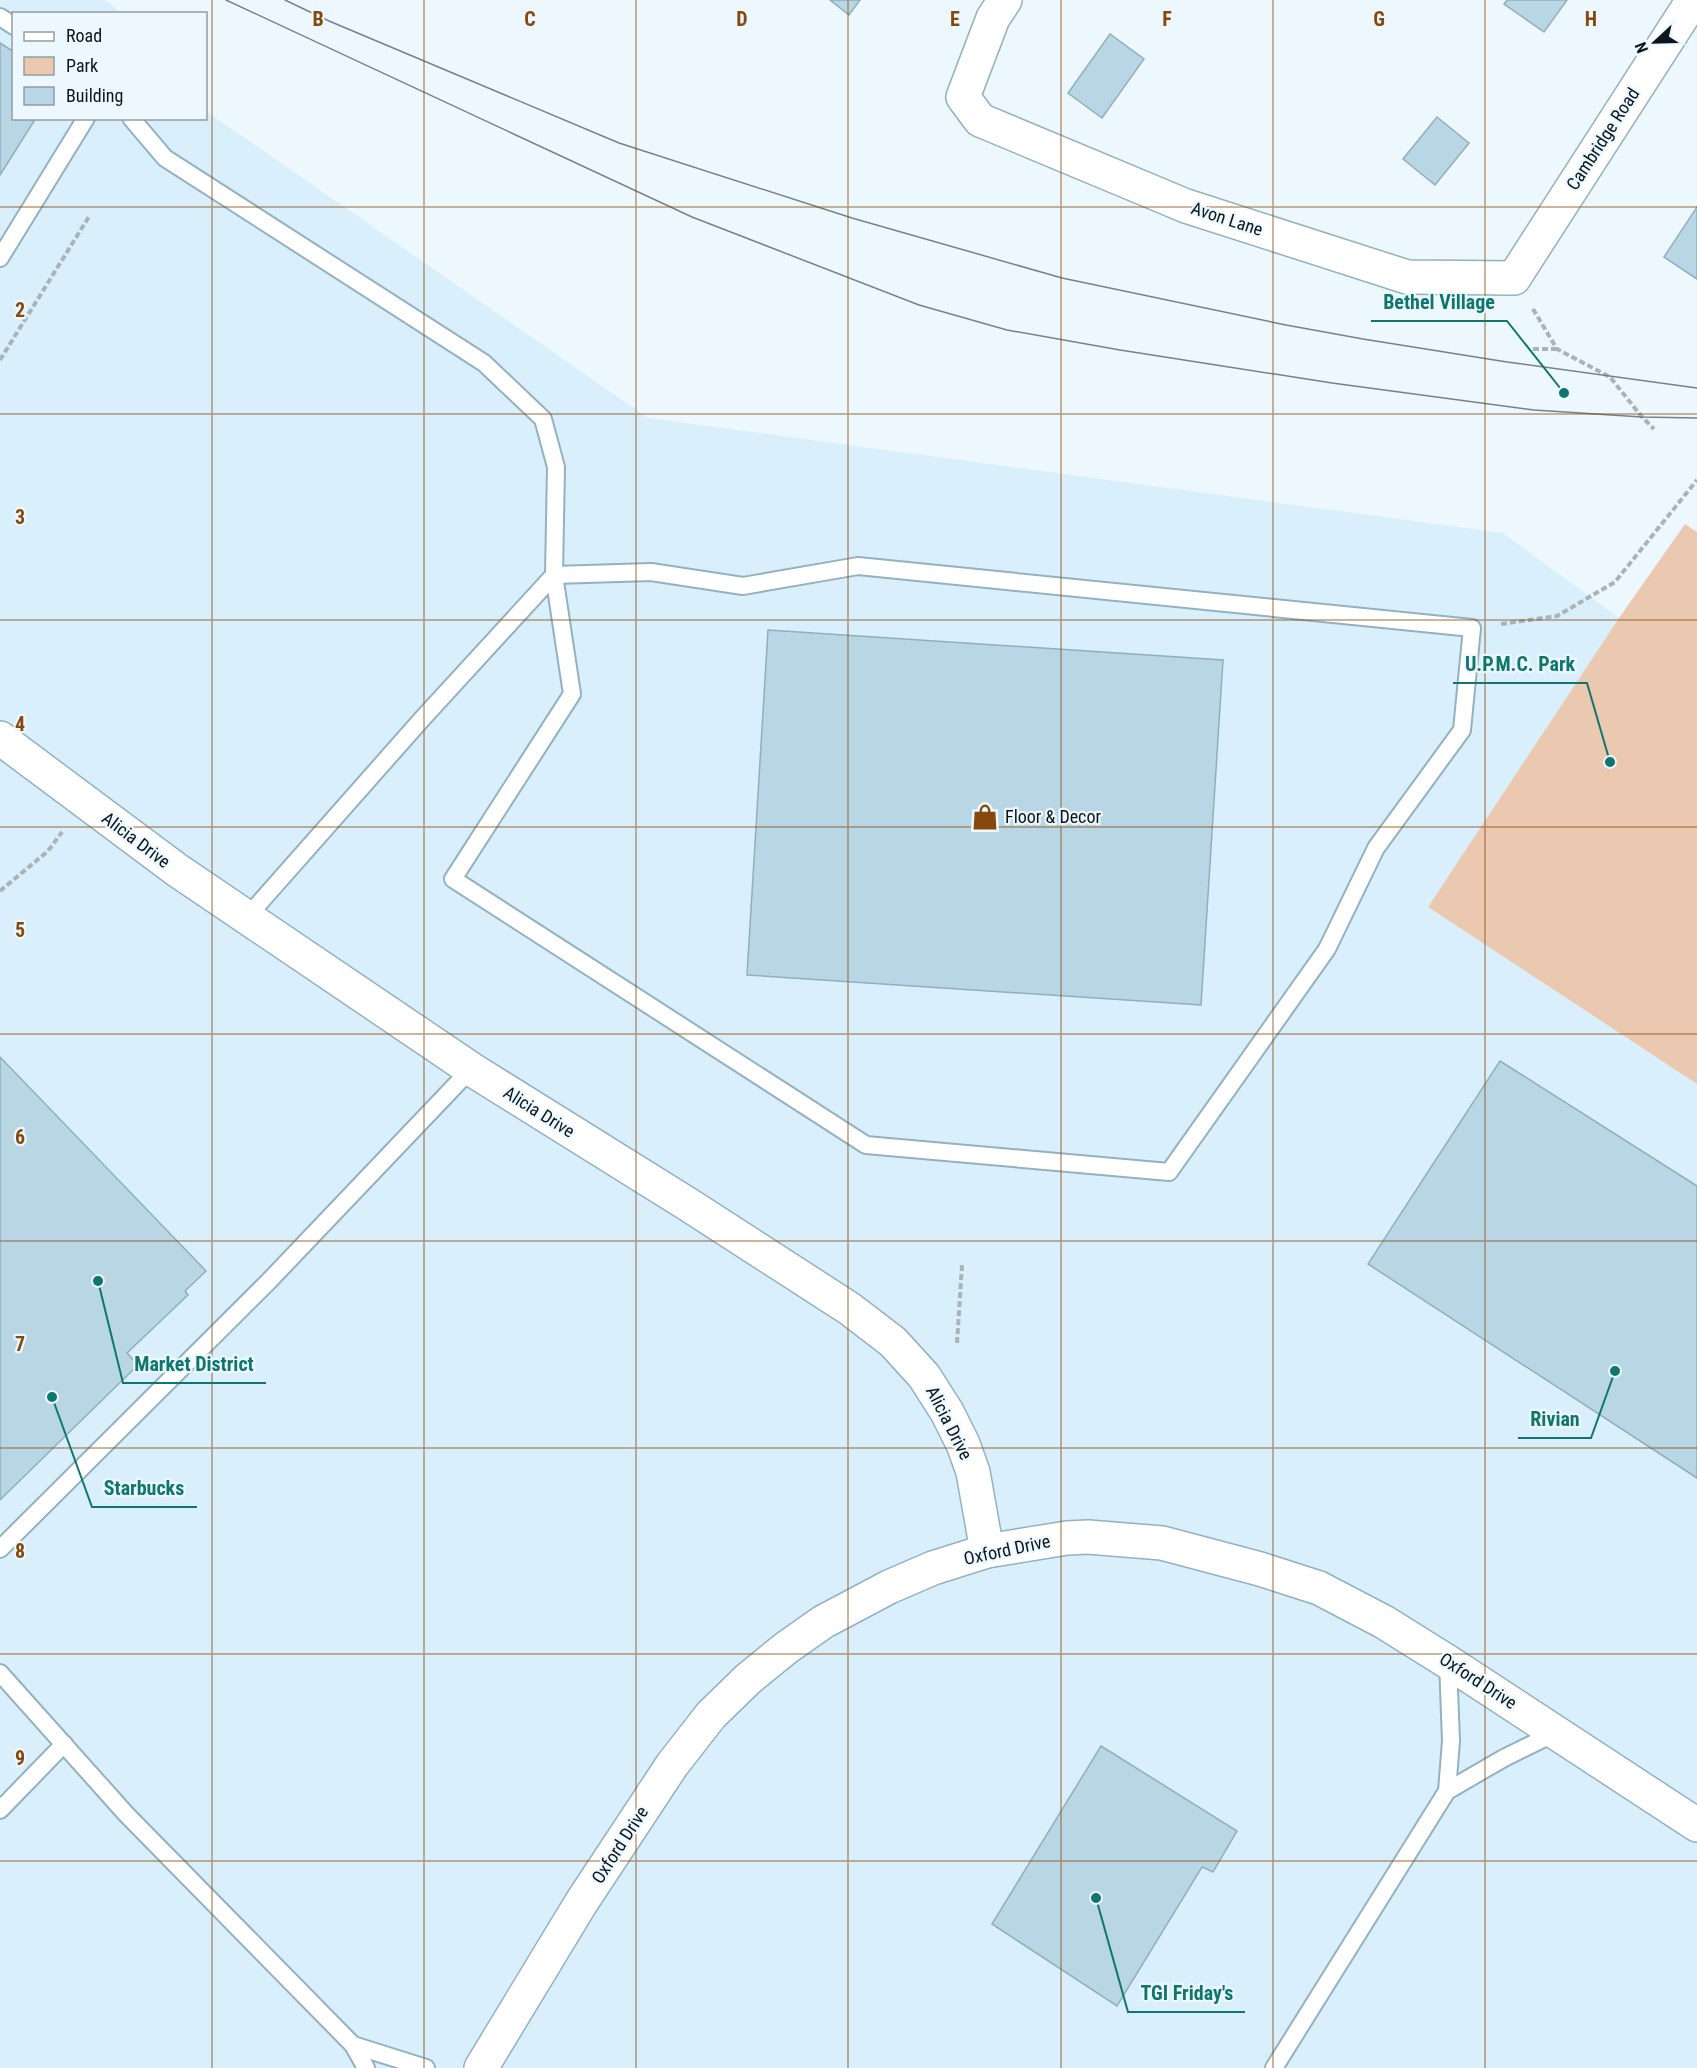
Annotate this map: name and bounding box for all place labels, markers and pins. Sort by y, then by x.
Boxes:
callout: Bethel Village [1371,283,1507,321]
callout: U.P.M.C. Park [1453,645,1587,683]
shop icon: Floor & Decor [970,802,1000,832]
place label: Floor & Decor [1005,806,1101,827]
callout: Market District [123,1345,266,1383]
callout: Rivian [1518,1400,1591,1438]
callout: Starbucks [92,1469,197,1507]
callout: TGI Friday's [1128,1974,1245,2012]

